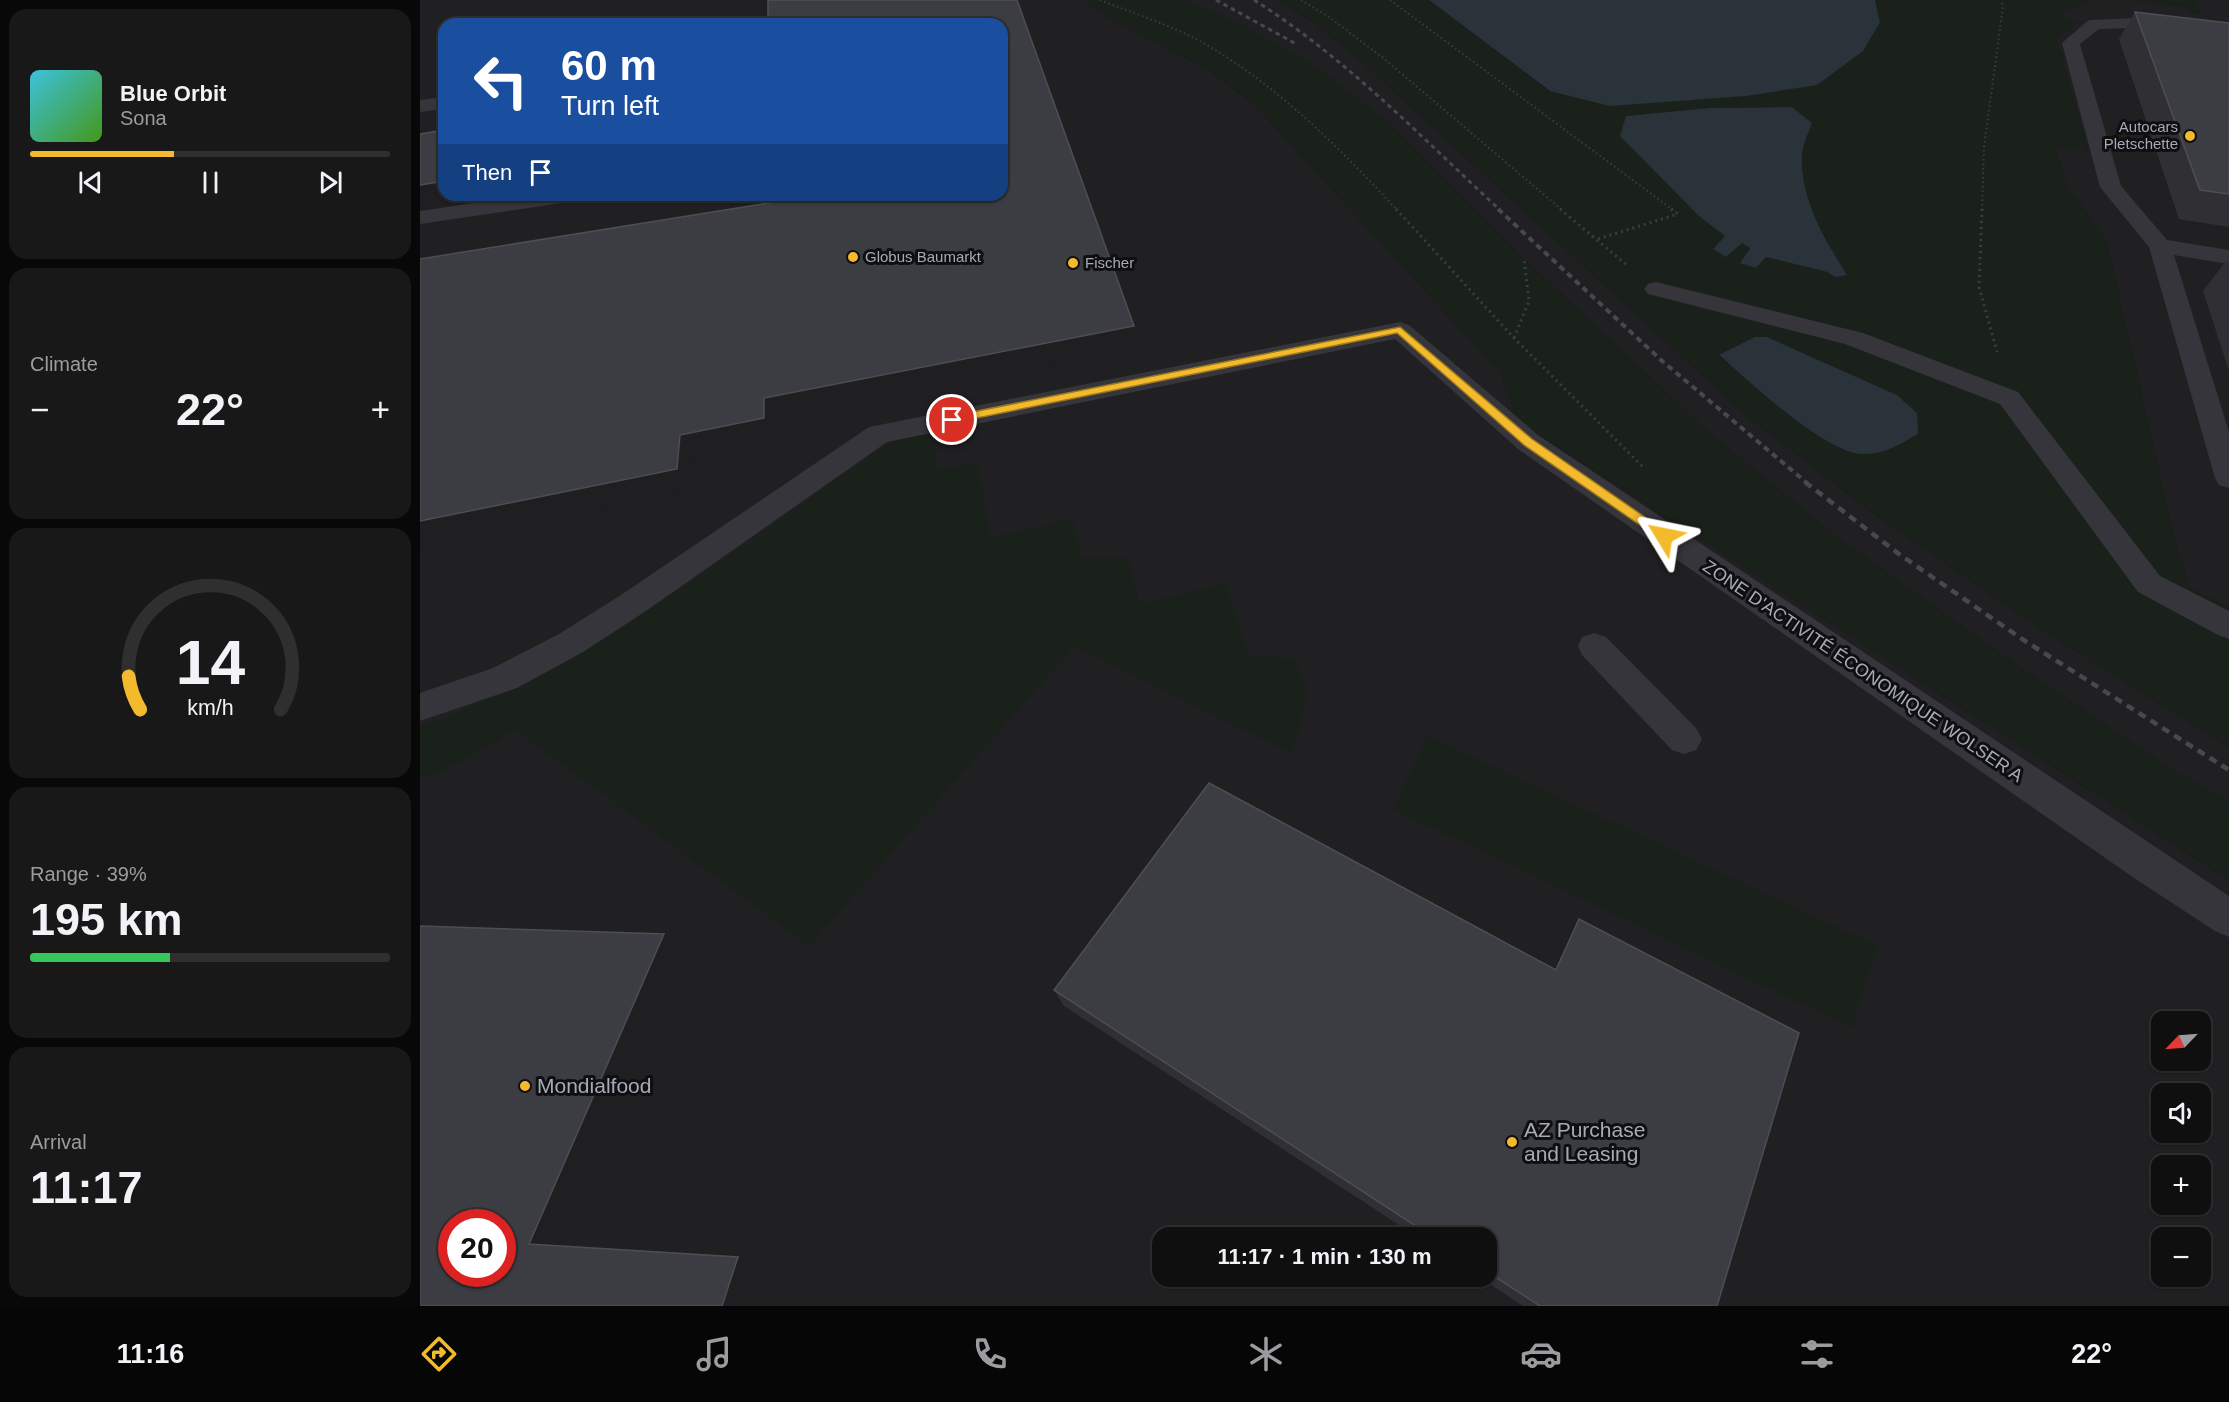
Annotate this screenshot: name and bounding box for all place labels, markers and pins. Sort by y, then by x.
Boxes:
place label: Autocars Pletschette [2104,118,2178,152]
marker: Autocars Pletschette [2183,129,2197,143]
place label: Globus Baumarkt [865,248,982,265]
marker: Globus Baumarkt [846,250,860,264]
place label: Fischer [1085,254,1134,271]
marker: Fischer [1066,256,1080,270]
pin [926,394,977,445]
place label: Mondialfood [537,1074,651,1097]
marker: Mondialfood [518,1079,532,1093]
place label: AZ Purchase and Leasing [1524,1118,1645,1165]
marker: AZ Purchase and Leasing [1505,1135,1519,1149]

